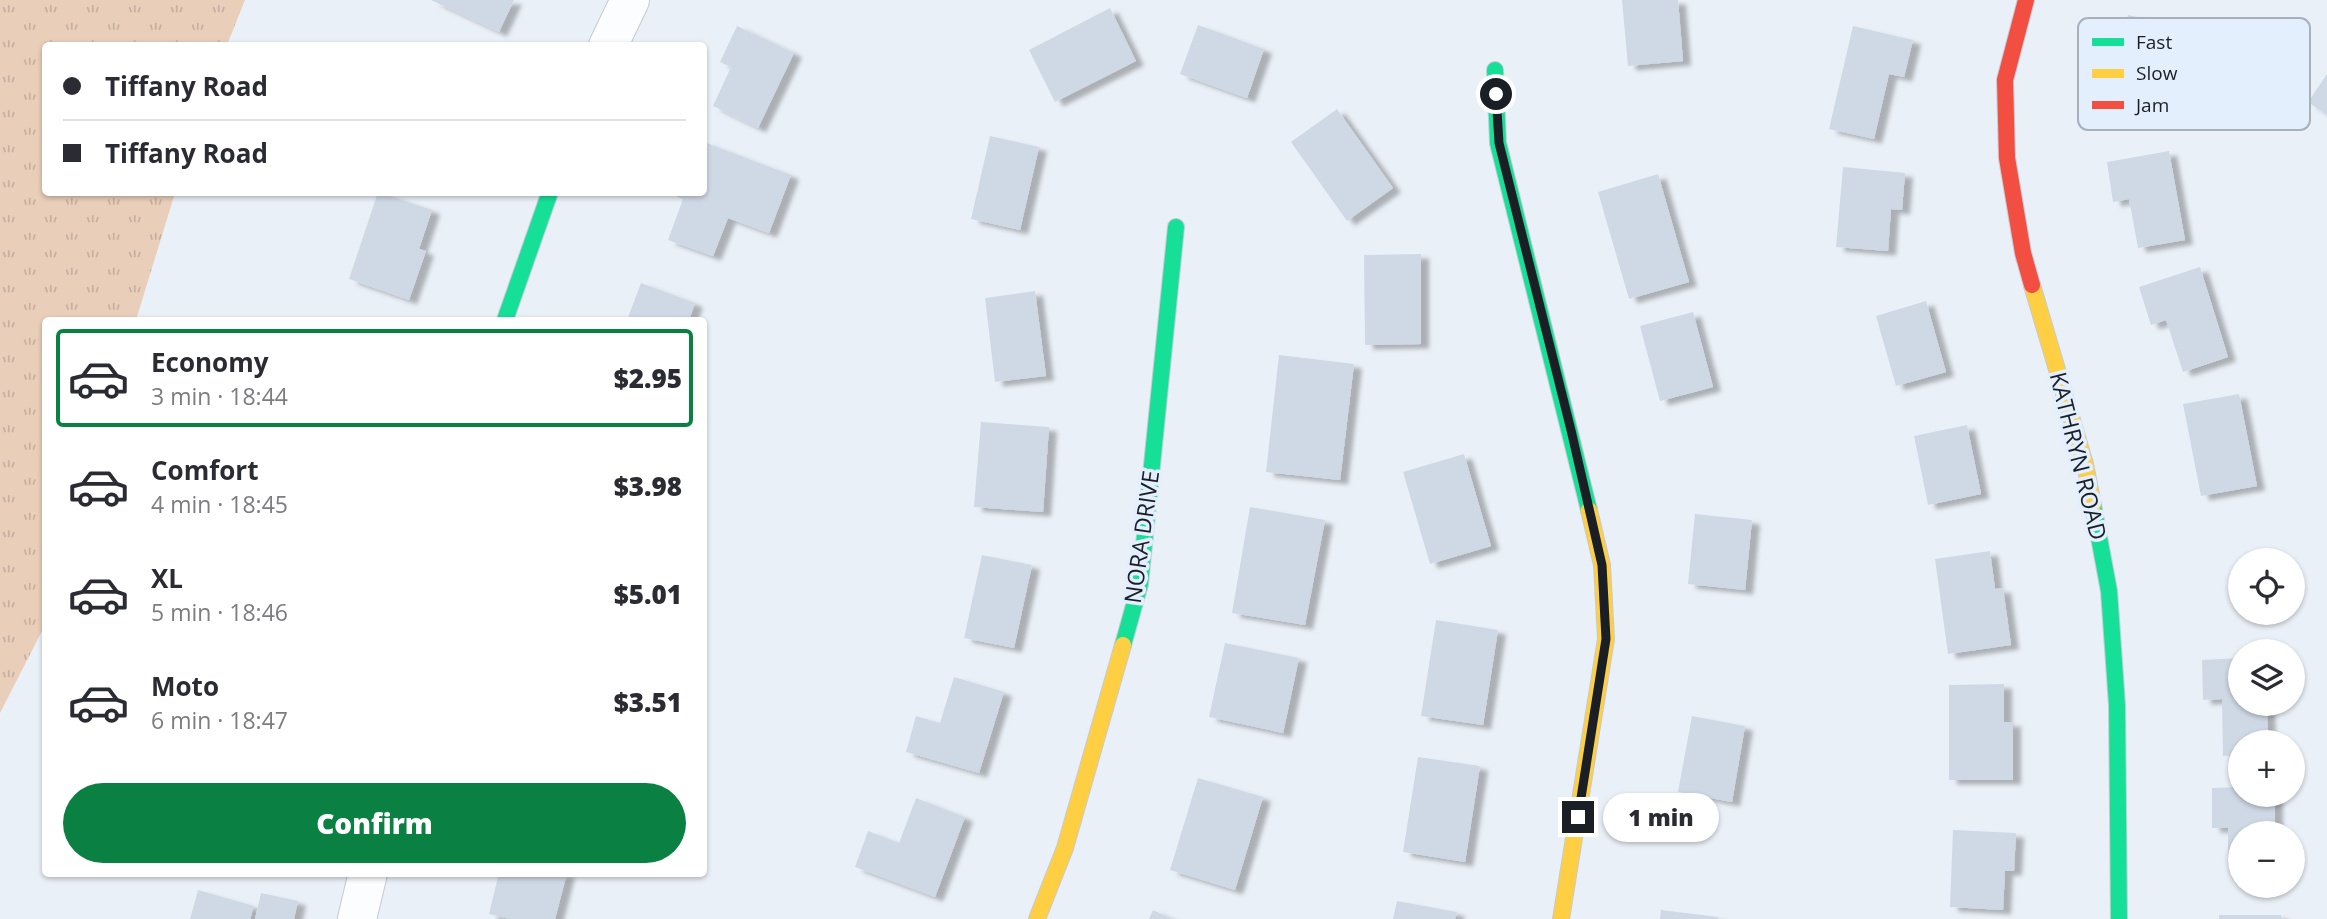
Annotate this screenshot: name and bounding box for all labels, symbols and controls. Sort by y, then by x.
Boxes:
legend [2078,18,2310,130]
text: Fast [2136,29,2172,55]
text: Slow [2136,60,2178,86]
text: Tiffany Road [105,68,268,104]
route start [1480,78,1512,110]
text: Jam [2134,92,2169,118]
text: Tiffany Road [105,135,268,171]
text: Economy [151,344,269,380]
icon: car [67,347,130,410]
text: $2.95 [614,360,682,396]
street label: KATHRYN ROAD [2043,368,2115,543]
text: 3 min · 18:44 [151,380,288,412]
text: Comfort [151,452,258,488]
icon: car [67,455,130,518]
text: $3.98 [614,468,682,504]
street label: NORA DRIVE [1116,468,1166,605]
text: 4 min · 18:45 [151,488,288,520]
map controls [2228,548,2305,898]
button: locate [2228,548,2305,625]
text: XL [151,560,183,596]
icon: car [67,563,130,626]
text: $5.01 [614,576,682,612]
text: 5 min · 18:46 [151,596,288,628]
button: layers [2228,639,2305,716]
text: Moto [151,668,219,704]
icon: car [67,671,130,734]
text: $3.51 [614,684,682,720]
text: 6 min · 18:47 [151,704,288,736]
button: + [2228,730,2305,807]
button: Confirm [63,783,686,863]
callout: 1 min [1602,792,1718,842]
route end [1562,801,1594,833]
text: 1 min [1628,801,1694,833]
button: − [2228,821,2305,898]

